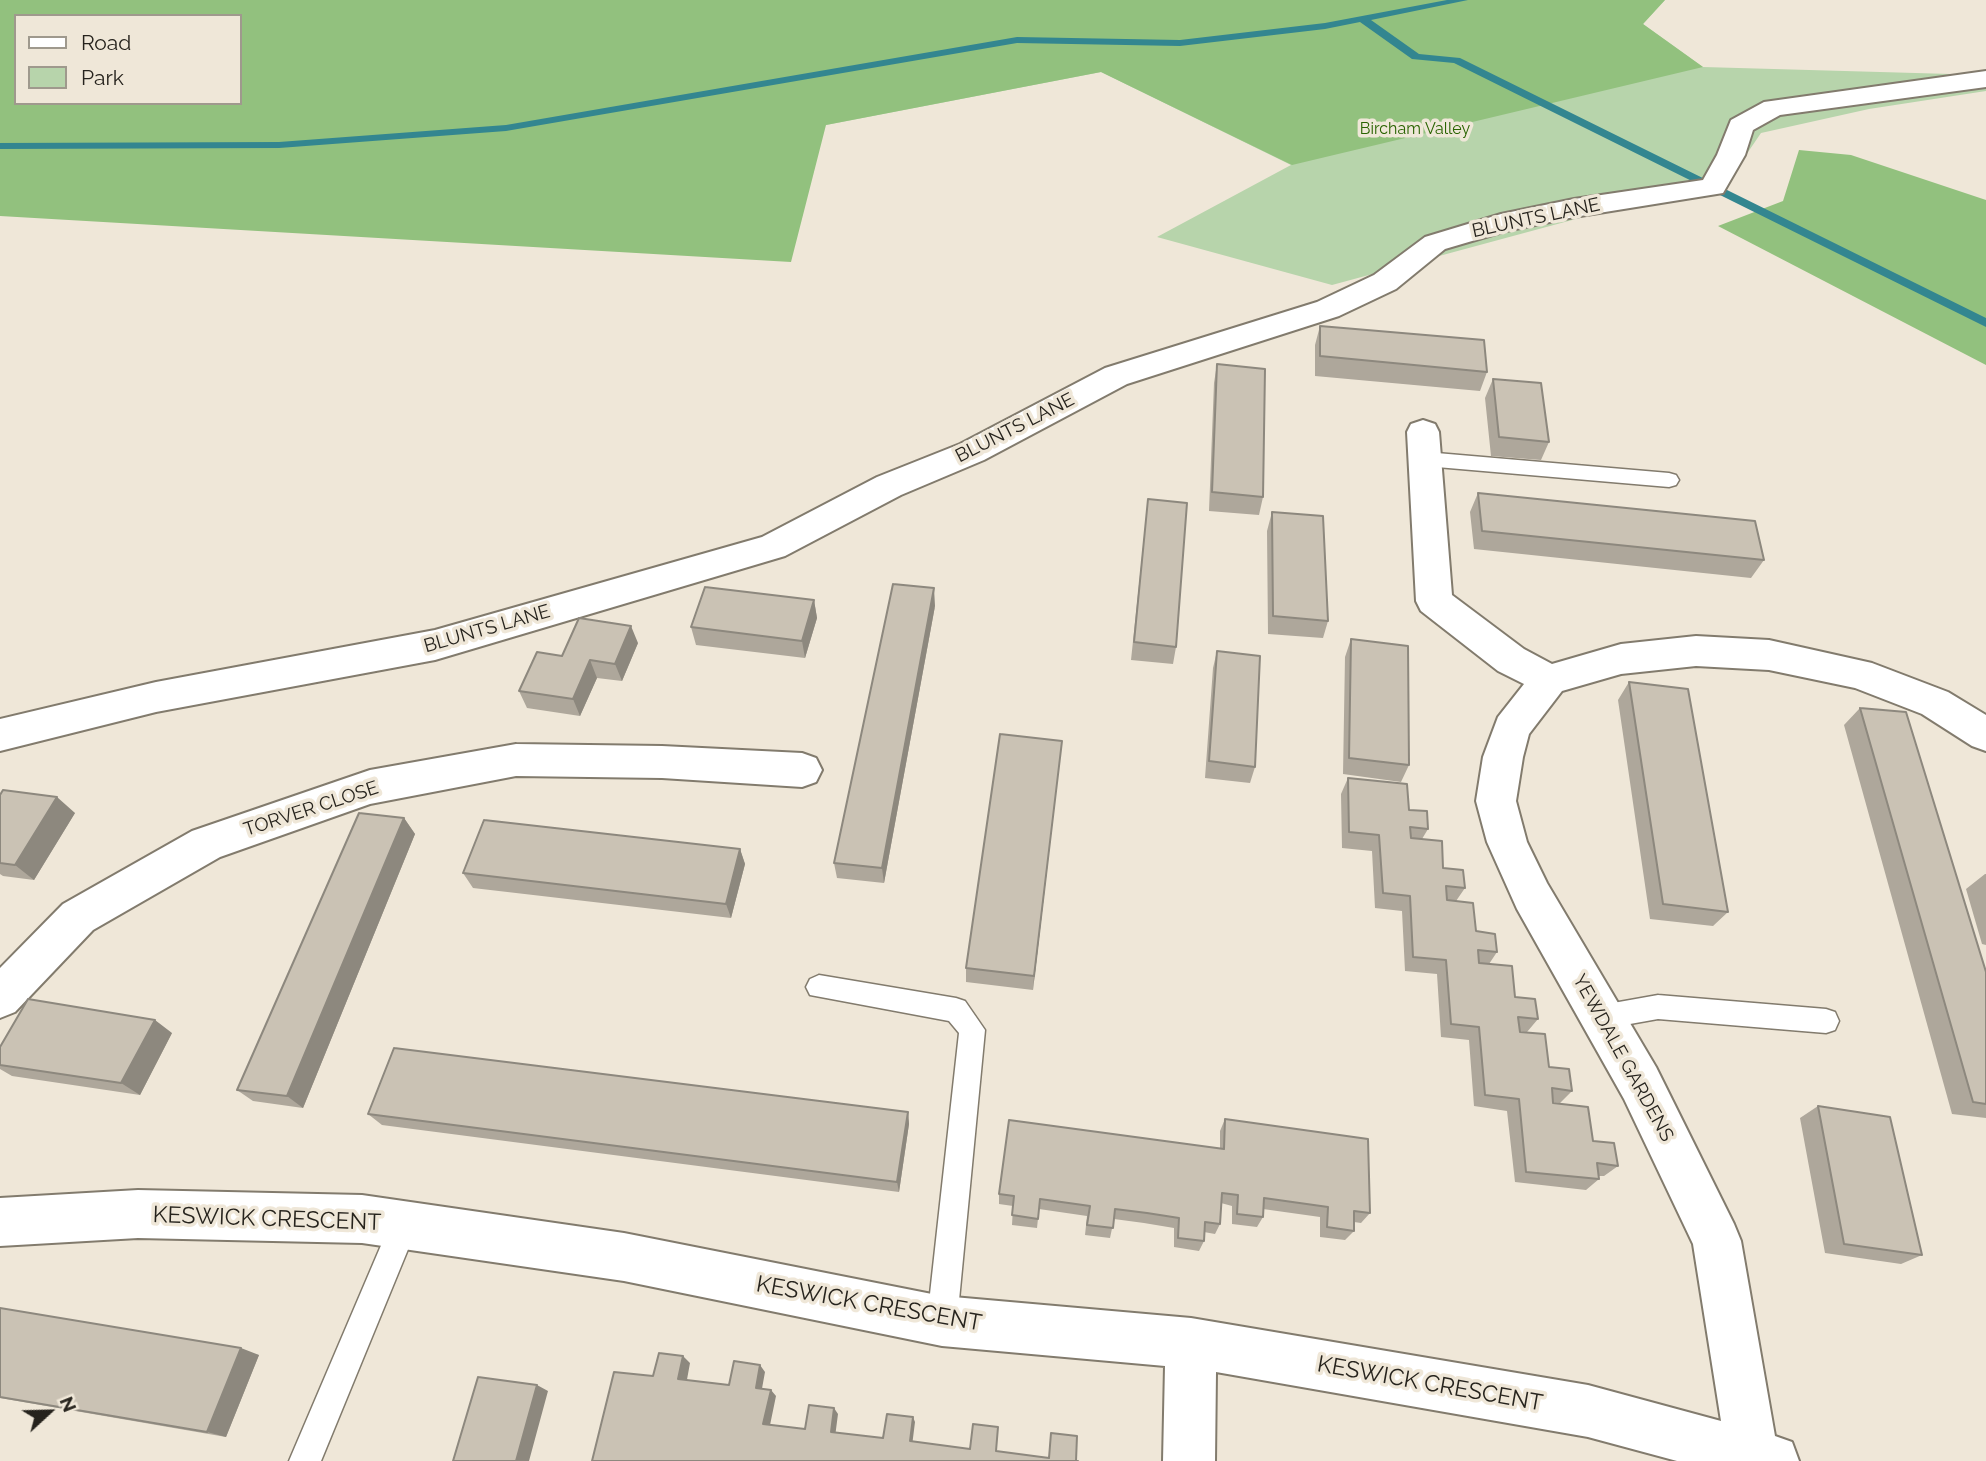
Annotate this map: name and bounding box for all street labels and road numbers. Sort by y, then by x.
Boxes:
street label: BLUNTS LANE [1470,193,1602,243]
street label: BLUNTS LANE [952,388,1078,468]
street label: BLUNTS LANE [421,600,553,658]
street label: TORVER CLOSE [241,777,381,841]
street label: YEWDALE GARDENS [1568,970,1678,1146]
street label: KESWICK CRESCENT [152,1201,382,1237]
street label: KESWICK CRESCENT [754,1271,984,1337]
street label: KESWICK CRESCENT [1315,1351,1545,1417]

